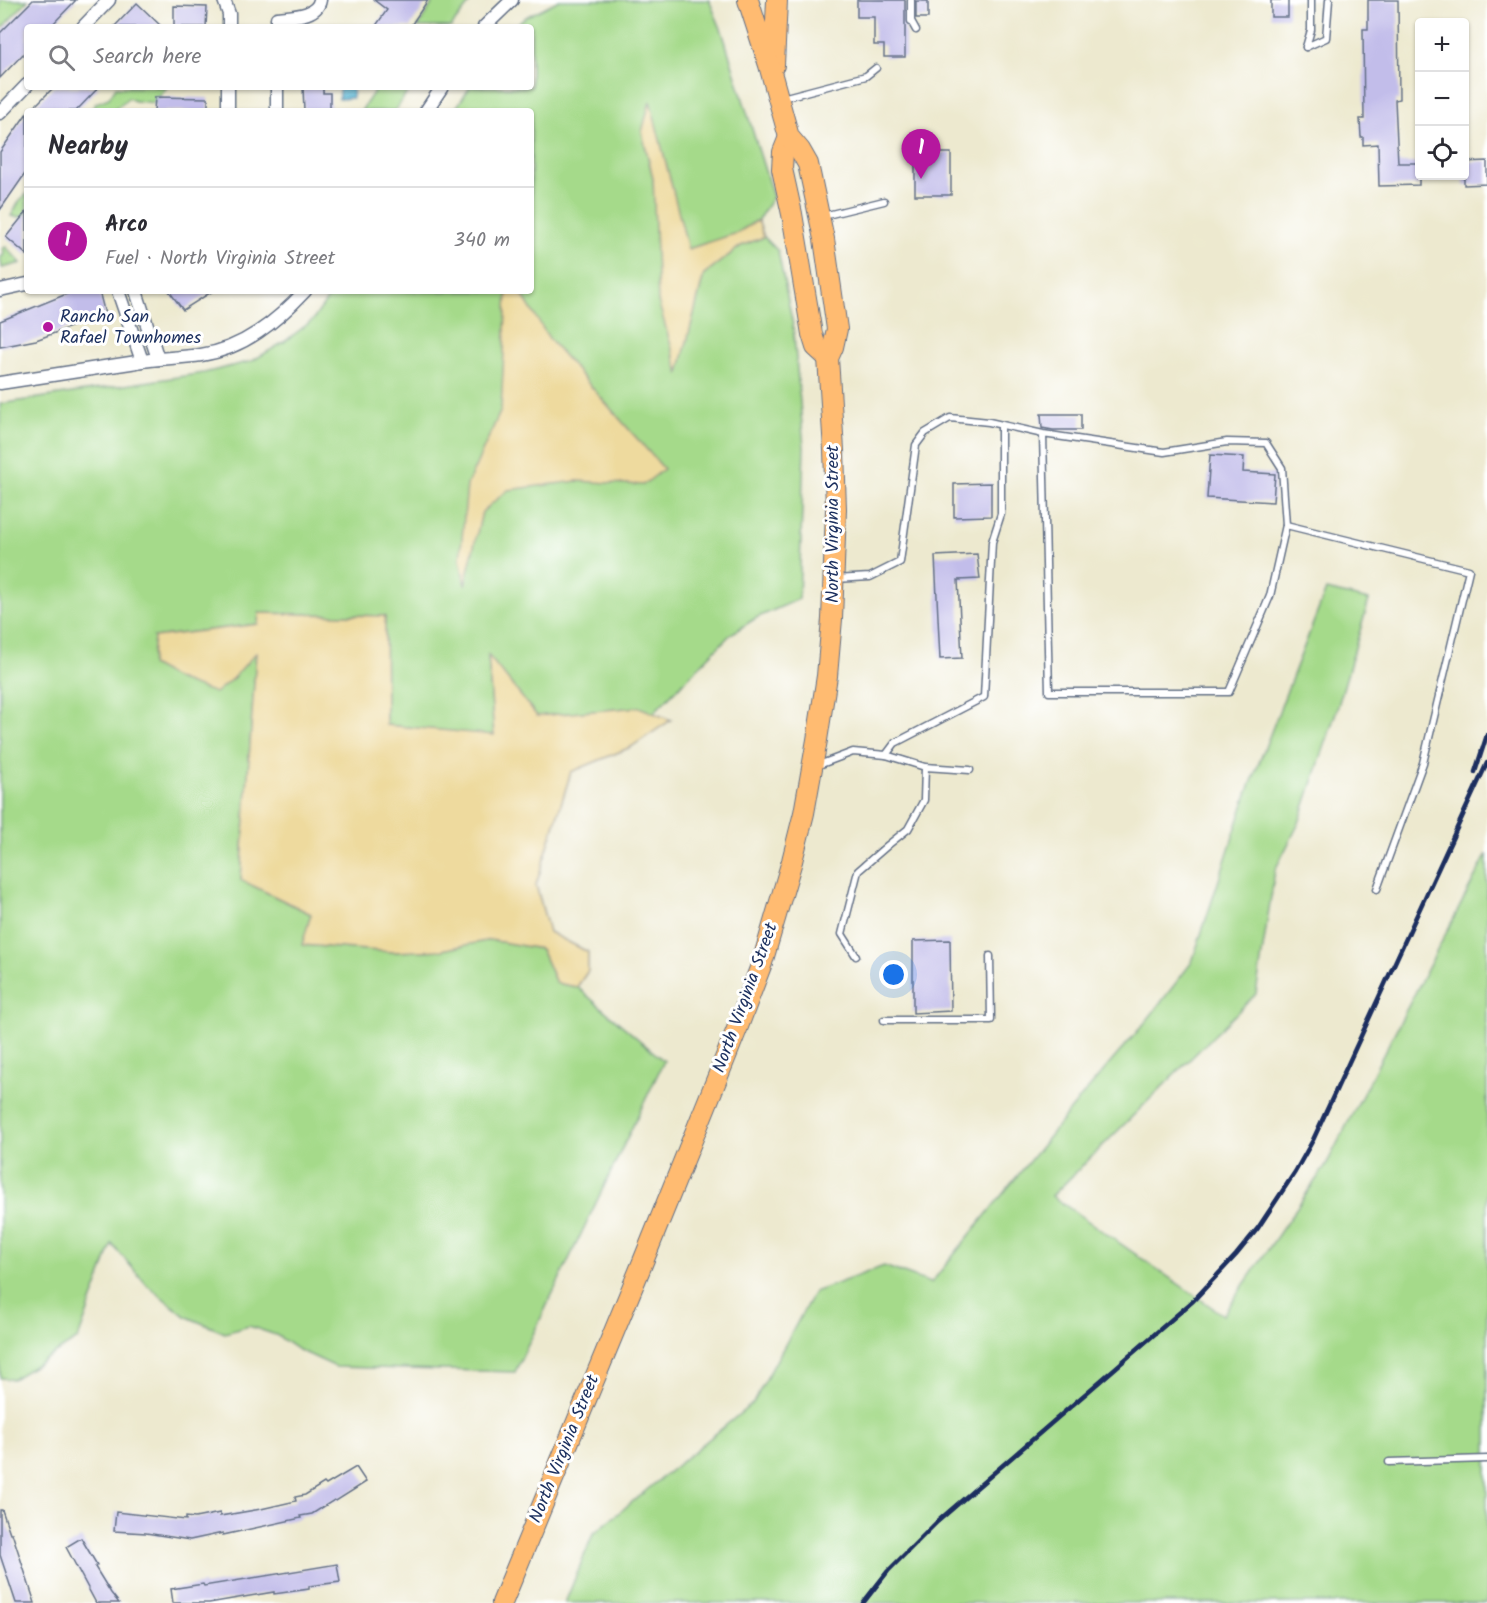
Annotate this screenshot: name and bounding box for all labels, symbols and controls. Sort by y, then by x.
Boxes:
map controls [1415,18,1469,180]
button: + [1415,18,1469,72]
search box [24,24,534,90]
text: Search here [93,40,201,75]
icon: search [45,41,78,74]
button: − [1415,72,1469,126]
text: Nearby [48,126,128,168]
button: locate [1415,126,1469,180]
pin: 1 [902,130,940,179]
text: Arco [105,208,148,243]
text: 1 [64,225,71,257]
text: 340 m [454,225,510,257]
text: Fuel · North Virginia Street [105,243,335,275]
place label: Rancho San Rafael Townhomes [60,303,202,353]
marker: Rancho San Rafael Townhomes [41,320,55,334]
street label: North Virginia Street [819,444,848,603]
street label: North Virginia Street [705,918,787,1077]
your location [879,960,908,989]
street label: North Virginia Street [522,1369,608,1528]

